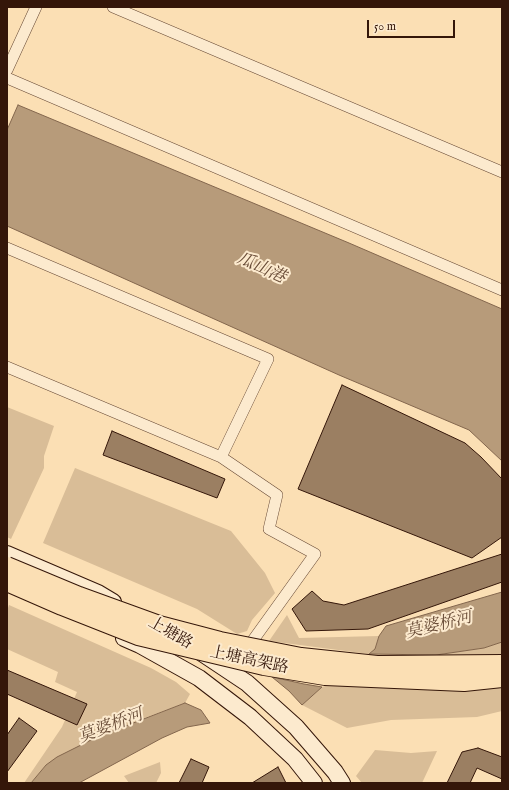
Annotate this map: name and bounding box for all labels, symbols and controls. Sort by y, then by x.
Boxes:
scale bar [369,12,457,38]
text: 50 m [374,19,396,34]
water label: 瓜山港 [234,249,288,289]
water label: 莫婆桥河 [404,608,474,644]
street label: 上塘路 [144,614,196,654]
street label: 上塘高架路 [208,643,290,679]
water label: 莫婆桥河 [76,705,146,749]

